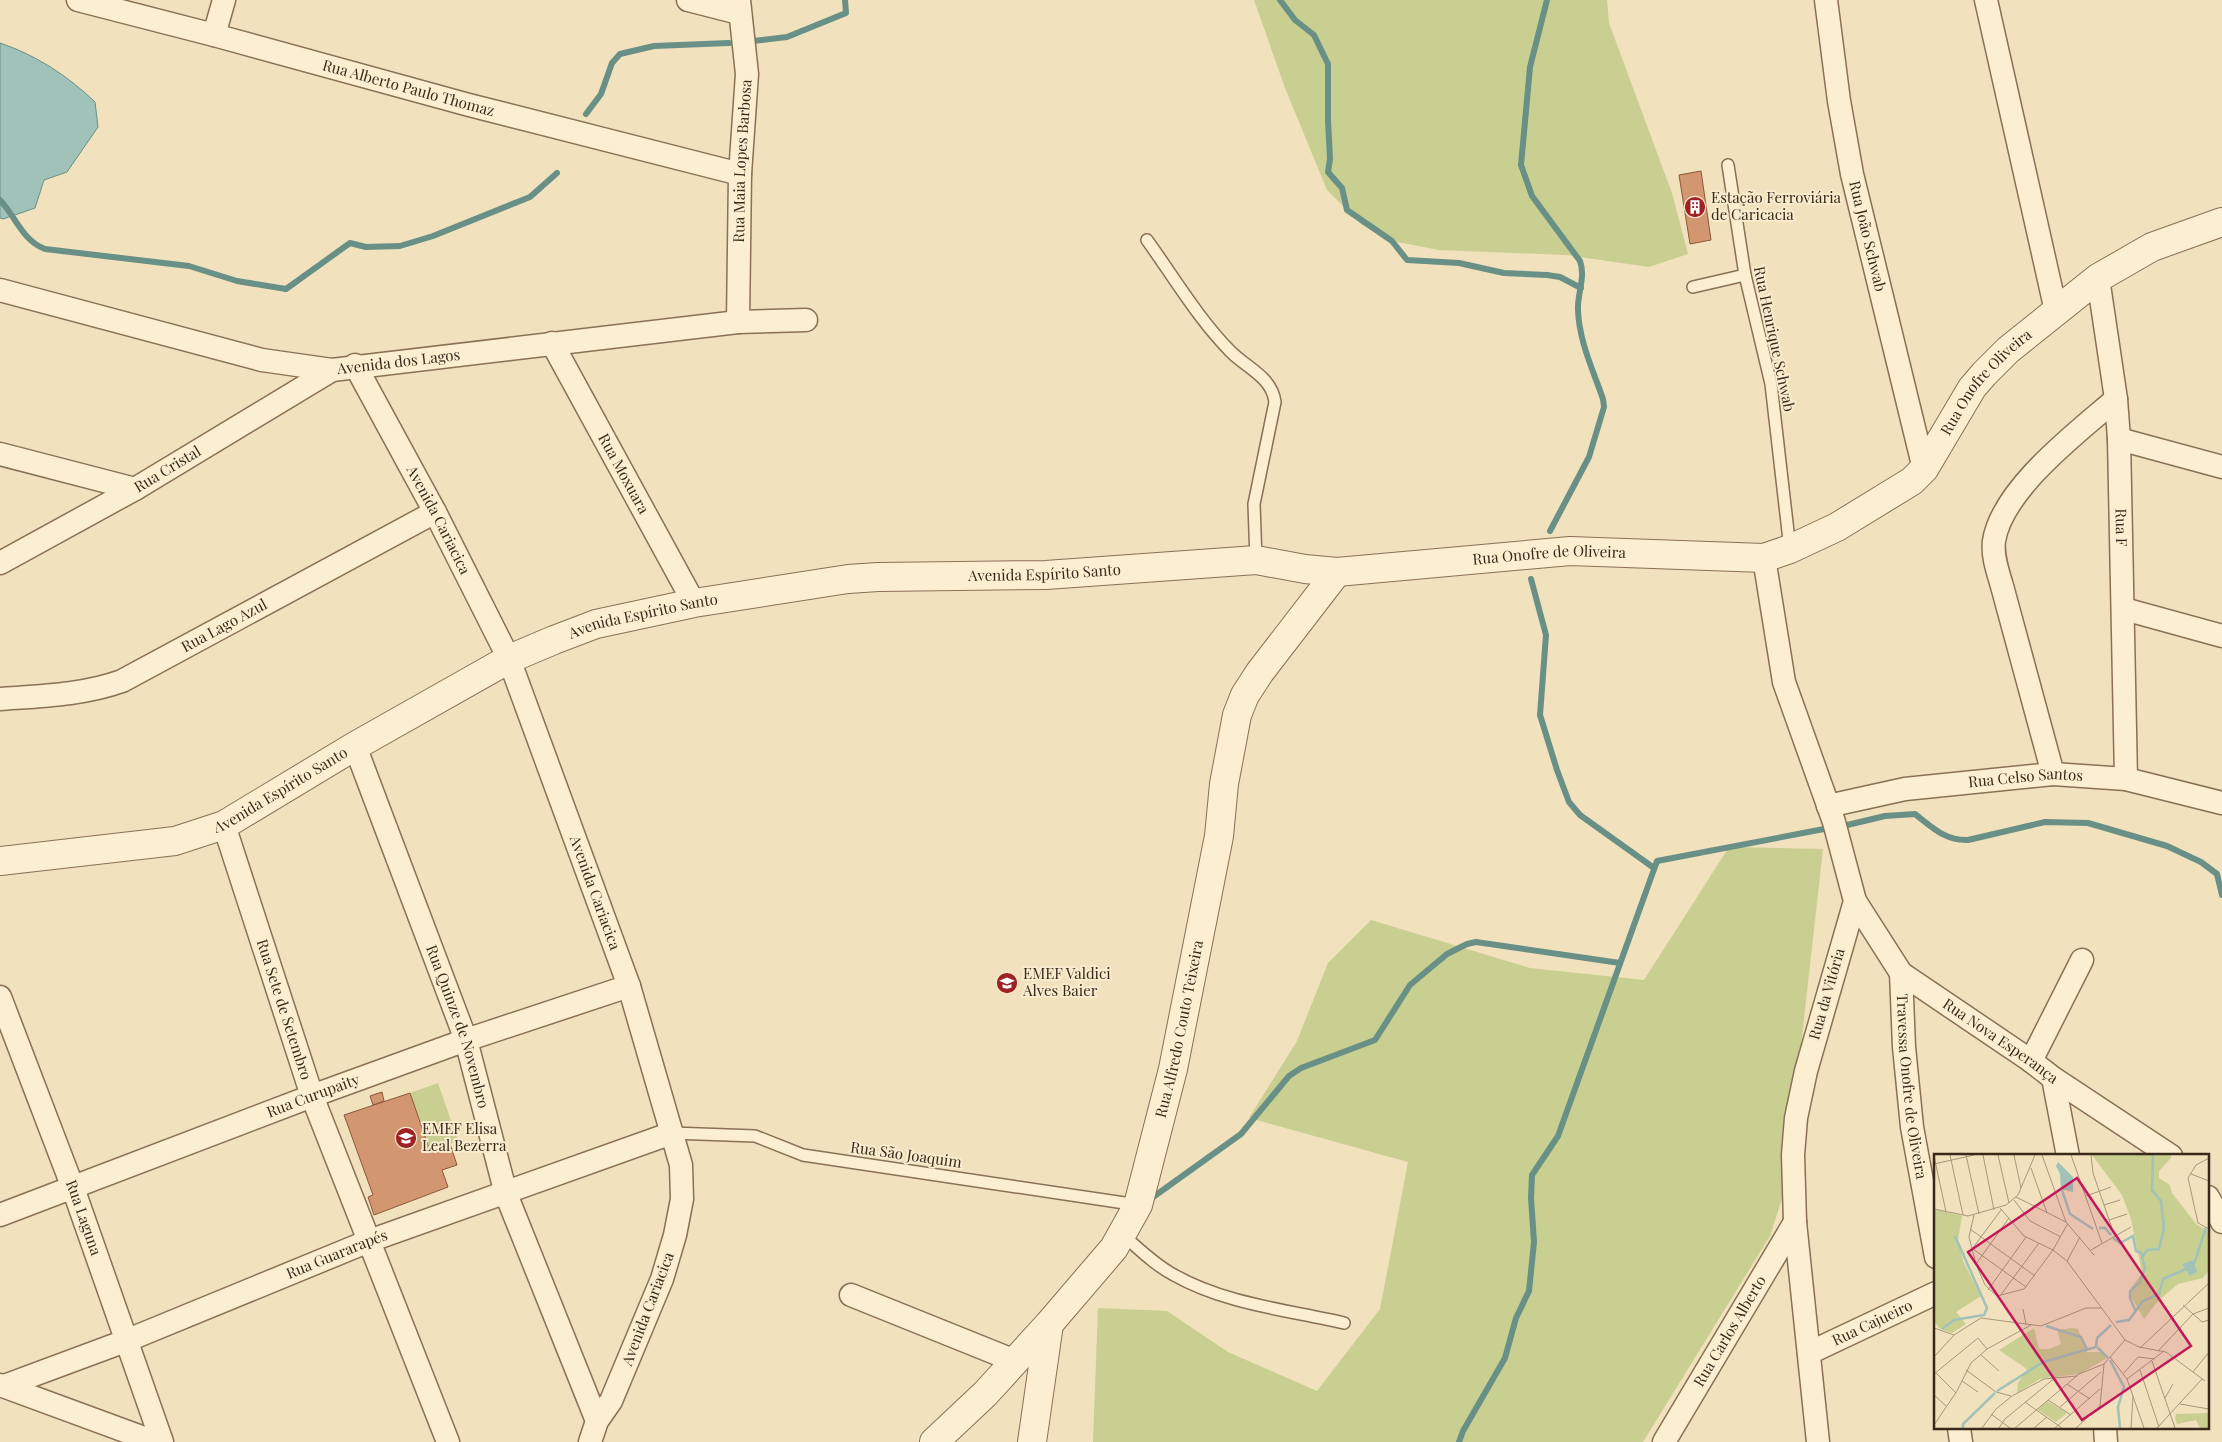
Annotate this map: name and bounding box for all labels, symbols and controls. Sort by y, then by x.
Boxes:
street label: Rua Alberto Paulo Thomaz [320,54,497,120]
street label: Rua Maia Lopes Barbosa [728,78,756,243]
street label: Rua João Schwab [1845,179,1891,293]
place label: Estação Ferroviária de Caricacia [1711,187,1842,224]
building icon: Estação Ferroviária de Caricacia [1683,195,1707,219]
street label: Rua Henrique Schwab [1750,264,1800,413]
street label: Rua Onofre Oliveira [1935,324,2036,439]
street label: Avenida dos Lagos [335,344,461,378]
street label: Rua Moxuara [594,430,655,517]
street label: Rua Cristal [130,441,204,496]
street label: Avenida Cariacica [402,461,476,578]
street label: Rua F [2111,508,2132,547]
street label: Rua Onofre de Oliveira [1472,540,1627,569]
street label: Avenida Espírito Santo [967,559,1121,585]
street label: Avenida Espírito Santo [564,588,719,643]
street label: Rua Lago Azul [177,594,270,656]
street label: Avenida Espírito Santo [210,742,351,837]
street label: Rua Celso Santos [1967,763,2084,792]
street label: Avenida Cariacica [565,832,626,953]
street label: Rua Sete de Setembro [253,936,317,1082]
street label: Rua Alfredo Couto Teixeira [1150,938,1207,1120]
street label: Rua Quinze de Novembro [422,942,494,1110]
street label: Rua da Vitória [1803,945,1849,1042]
place label: EMEF Valdici Alves Baier [1022,963,1111,1000]
school or university icon: EMEF Valdici Alves Baier [995,971,1019,995]
street label: Travessa Onofre de Oliveira [1893,993,1933,1181]
street label: Rua Nova Esperança [1939,993,2063,1088]
street label: Rua Curupaity [264,1068,362,1121]
place label: EMEF Elisa Leal Bezerra [422,1118,507,1155]
school or university icon: EMEF Elisa Leal Bezerra [394,1126,418,1150]
street label: Rua São Joaquim [849,1136,964,1172]
inset map [1934,1154,2210,1430]
street label: Rua Laguna [62,1177,107,1258]
street label: Rua Guararapés [283,1224,390,1283]
street label: Avenida Cariacica [616,1249,678,1369]
street label: Rua Carlos Alberto [1688,1271,1770,1390]
street label: Rua Cajueiro [1828,1295,1915,1350]

